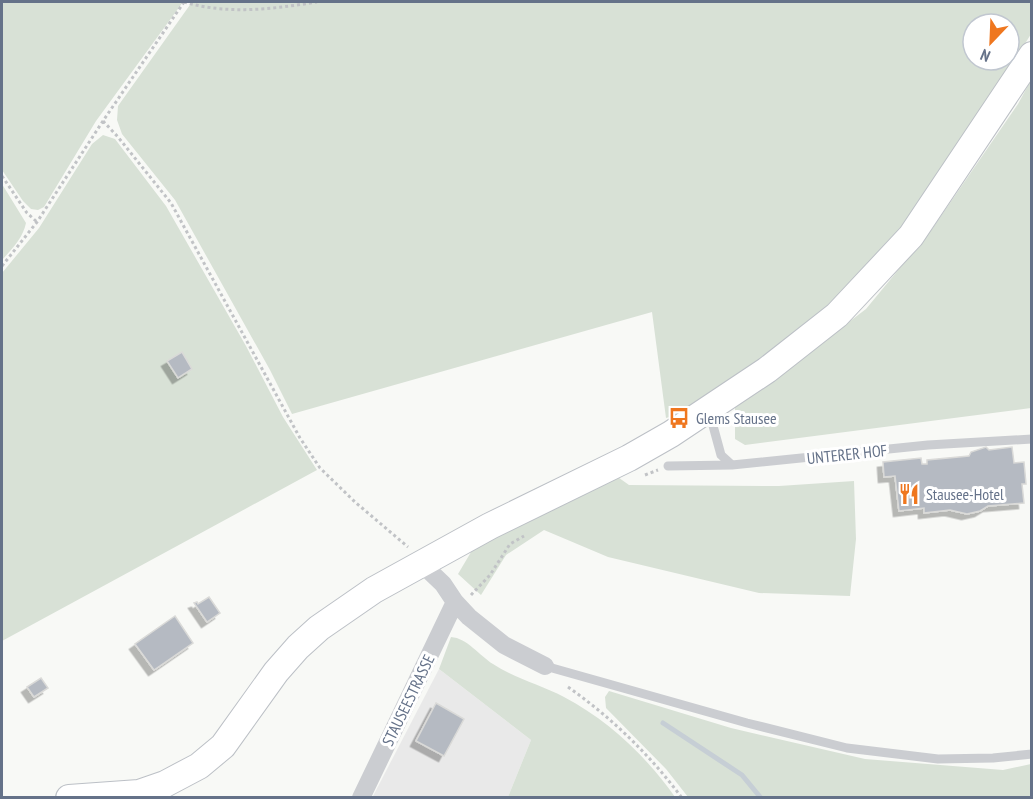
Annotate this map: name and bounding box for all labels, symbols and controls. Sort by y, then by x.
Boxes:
north arrow [961,12,1021,72]
text: N [977,45,993,67]
bus stop icon: Glems Stausee [667,406,691,430]
place label: Glems Stausee [696,408,777,428]
street label: UNTERER HOF [806,440,888,468]
restaurant icon: Stausee-Hotel [897,482,921,506]
place label: Stausee-Hotel [926,484,1004,504]
street label: STAUSEESTRASSE [377,651,439,749]

